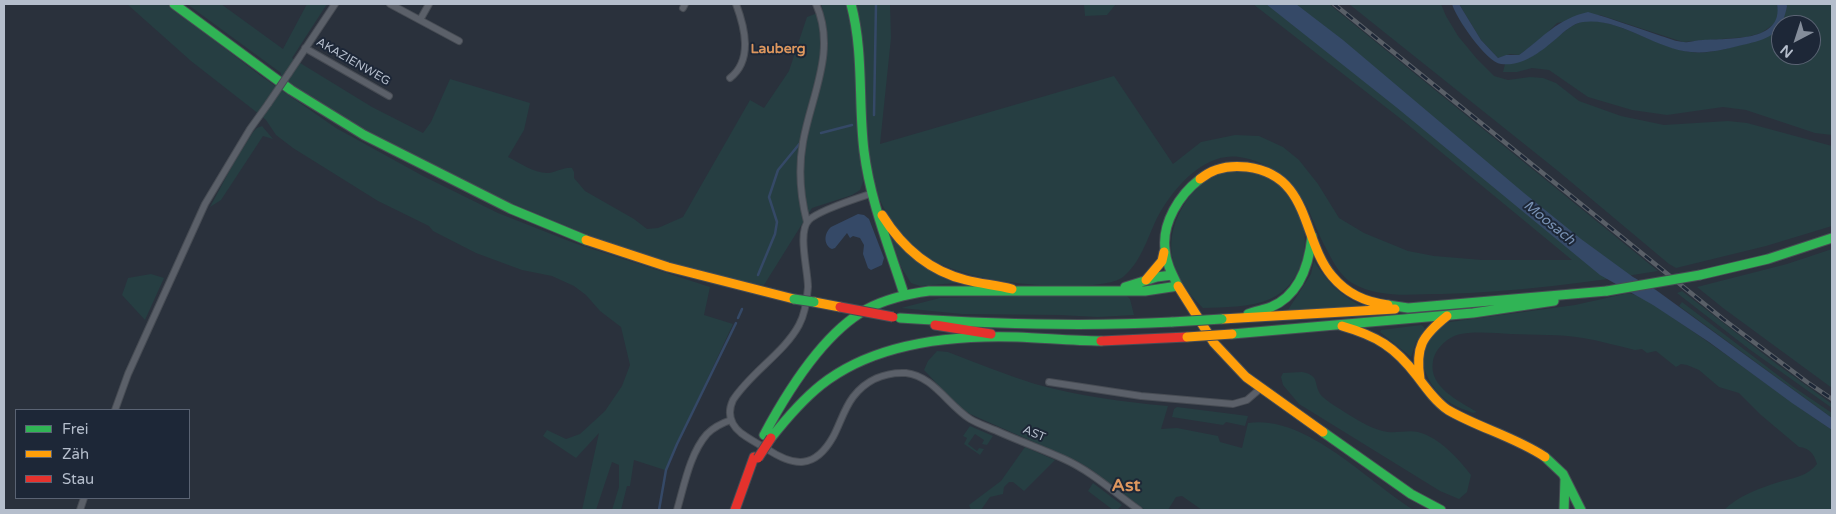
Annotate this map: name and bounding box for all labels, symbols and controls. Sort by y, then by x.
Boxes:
north arrow [1771,15,1821,65]
street label: AKAZIENWEG [314,35,392,89]
district label: Lauberg [750,41,806,57]
text: N [1777,41,1796,61]
water label: Moosach [1520,197,1578,249]
legend [15,409,190,499]
text: Frei [62,420,88,438]
street label: AST [1021,423,1047,445]
text: Zäh [62,445,89,463]
text: Stau [62,470,94,488]
district label: Ast [1112,475,1140,497]

